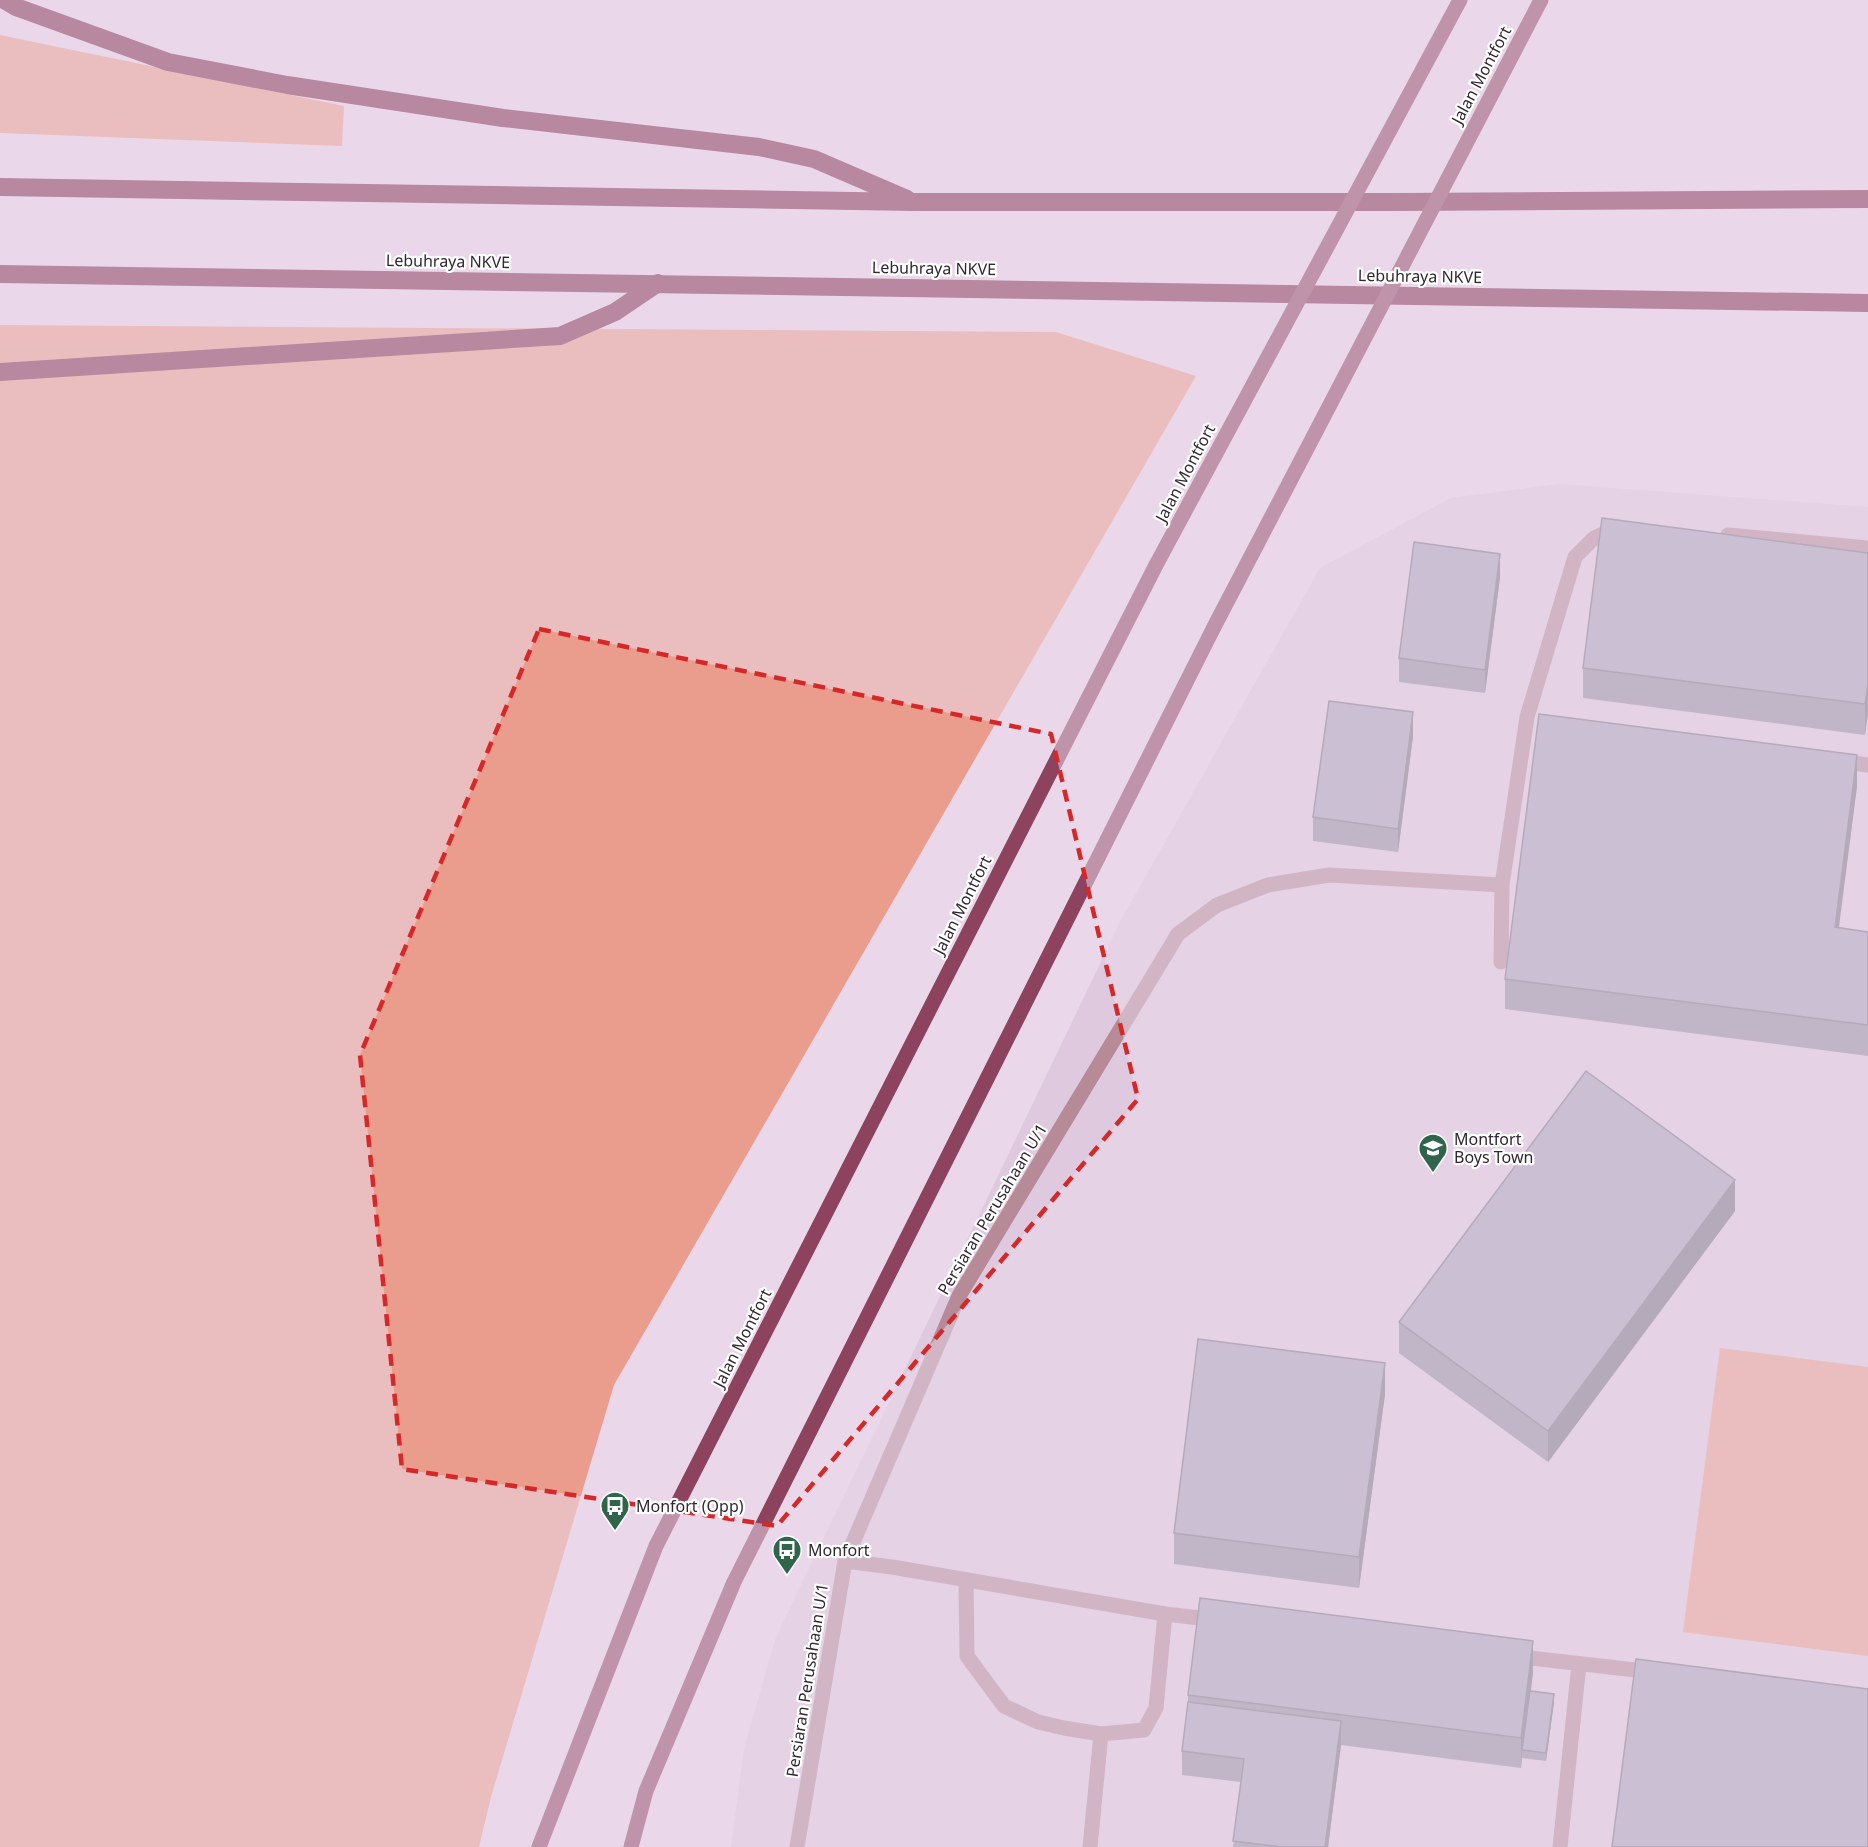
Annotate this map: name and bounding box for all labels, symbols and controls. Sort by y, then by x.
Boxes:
street label: Jalan Montfort [1445,22,1516,130]
street label: Lebuhraya NKVE [386,249,510,273]
street label: Lebuhraya NKVE [872,256,996,280]
street label: Lebuhraya NKVE [1358,264,1482,288]
street label: Jalan Montfort [1149,420,1220,528]
street label: Jalan Montfort [927,852,996,960]
street label: Persiaran Perusahaan U/1 [932,1119,1052,1299]
place label: Montfort Boys Town [1454,1128,1533,1168]
school or university icon: Montfort Boys Town [1417,1132,1449,1174]
street label: Jalan Montfort [707,1285,776,1393]
bus stop icon: Monfort (Opp) [599,1490,631,1532]
place label: Monfort (Opp) [636,1495,744,1517]
bus stop icon: Monfort [771,1534,803,1576]
place label: Monfort [808,1539,870,1561]
street label: Persiaran Perusahaan U/1 [781,1582,833,1778]

